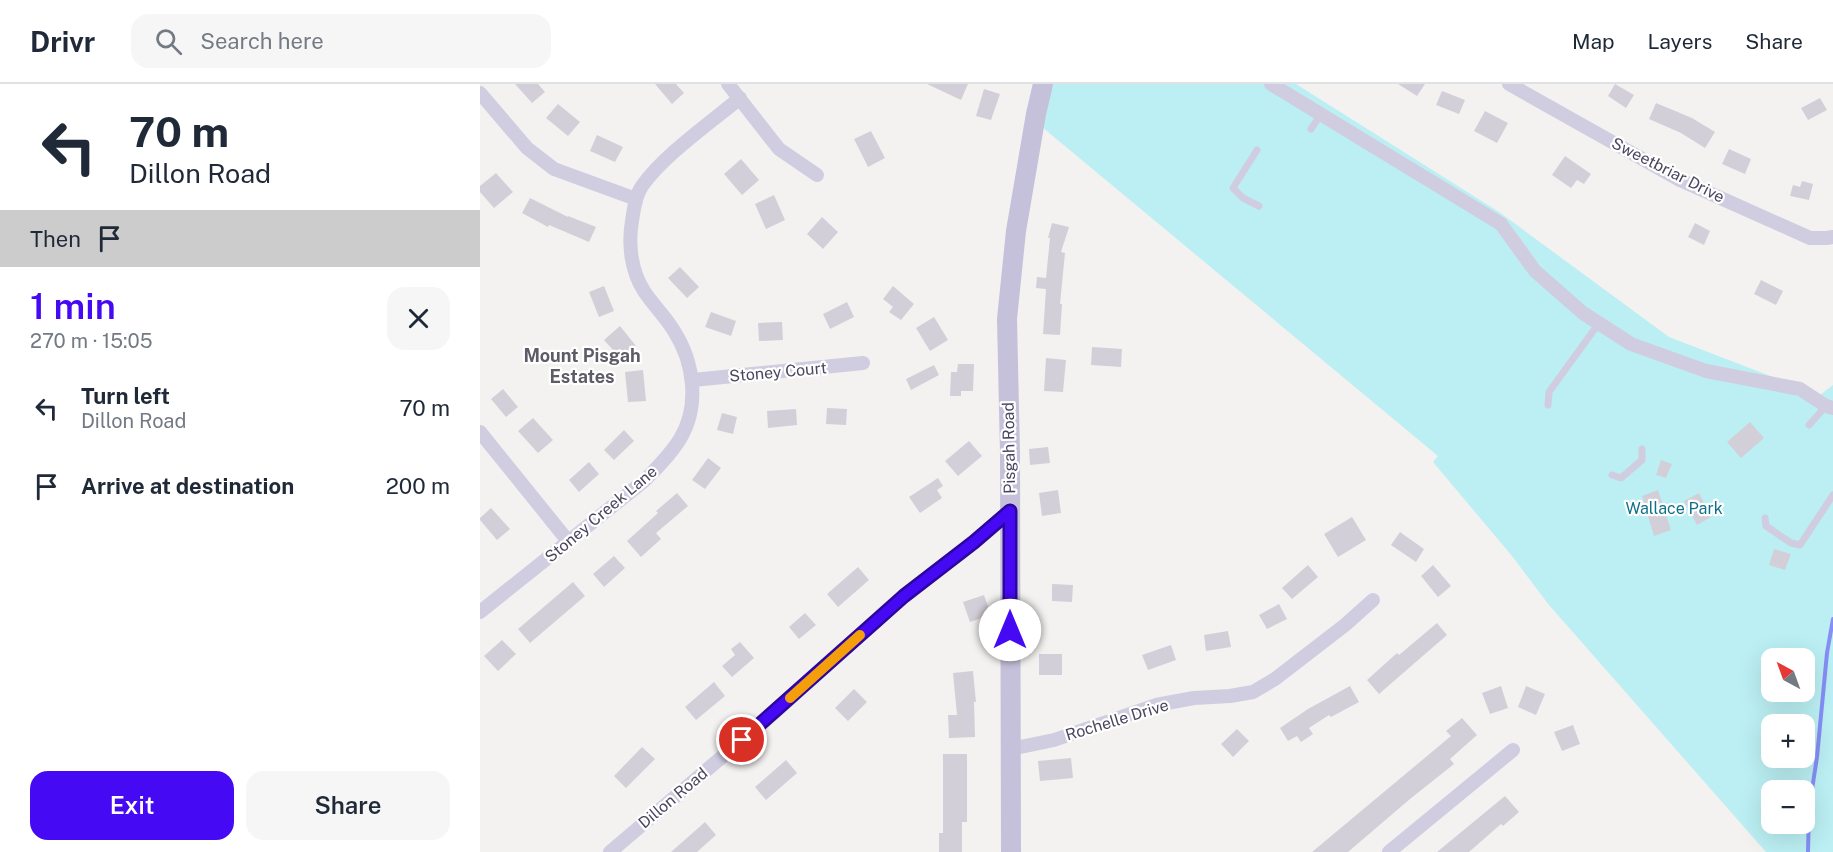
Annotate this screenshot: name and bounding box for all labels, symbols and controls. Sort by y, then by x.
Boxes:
search box [131,14,551,68]
text: Drivr [30,25,95,58]
icon: search [152,25,185,58]
text: Search here [200,28,324,54]
text: Map [1572,29,1615,54]
text: Layers [1648,29,1712,54]
text: Share [1745,29,1803,54]
text: 70 m [129,107,229,156]
icon: left [30,108,108,186]
street label: Sweetbriar Drive [1608,133,1728,207]
text: Dillon Road [129,157,271,189]
icon: arrive [93,222,126,255]
text: Then [30,226,81,252]
text: 1 min [30,285,116,327]
button: close [387,287,450,350]
text: 270 m · 15:05 [30,329,153,353]
district label: Mount Pisgah Estates [523,345,641,387]
street label: Stoney Court [729,358,827,386]
text: Turn left [81,383,170,409]
icon: left [30,392,63,425]
text: 70 m [399,395,450,421]
street label: Pisgah Road [999,402,1019,494]
text: Dillon Road [81,409,186,433]
street label: Stoney Creek Lane [541,462,661,566]
icon: arrive [30,470,63,503]
text: Arrive at destination [81,473,294,499]
text: 200 m [386,473,450,499]
park label: Wallace Park [1625,499,1723,518]
position arrow [978,598,1042,662]
north arrow [1761,648,1815,702]
map controls [1761,648,1815,834]
street label: Rochelle Drive [1063,695,1171,745]
pin [716,714,767,765]
button: + [1761,714,1815,768]
icon: arrive [725,723,758,756]
street label: Dillon Road [635,764,711,832]
button: Exit [30,771,234,840]
button: Share [246,771,450,840]
button: − [1761,780,1815,834]

